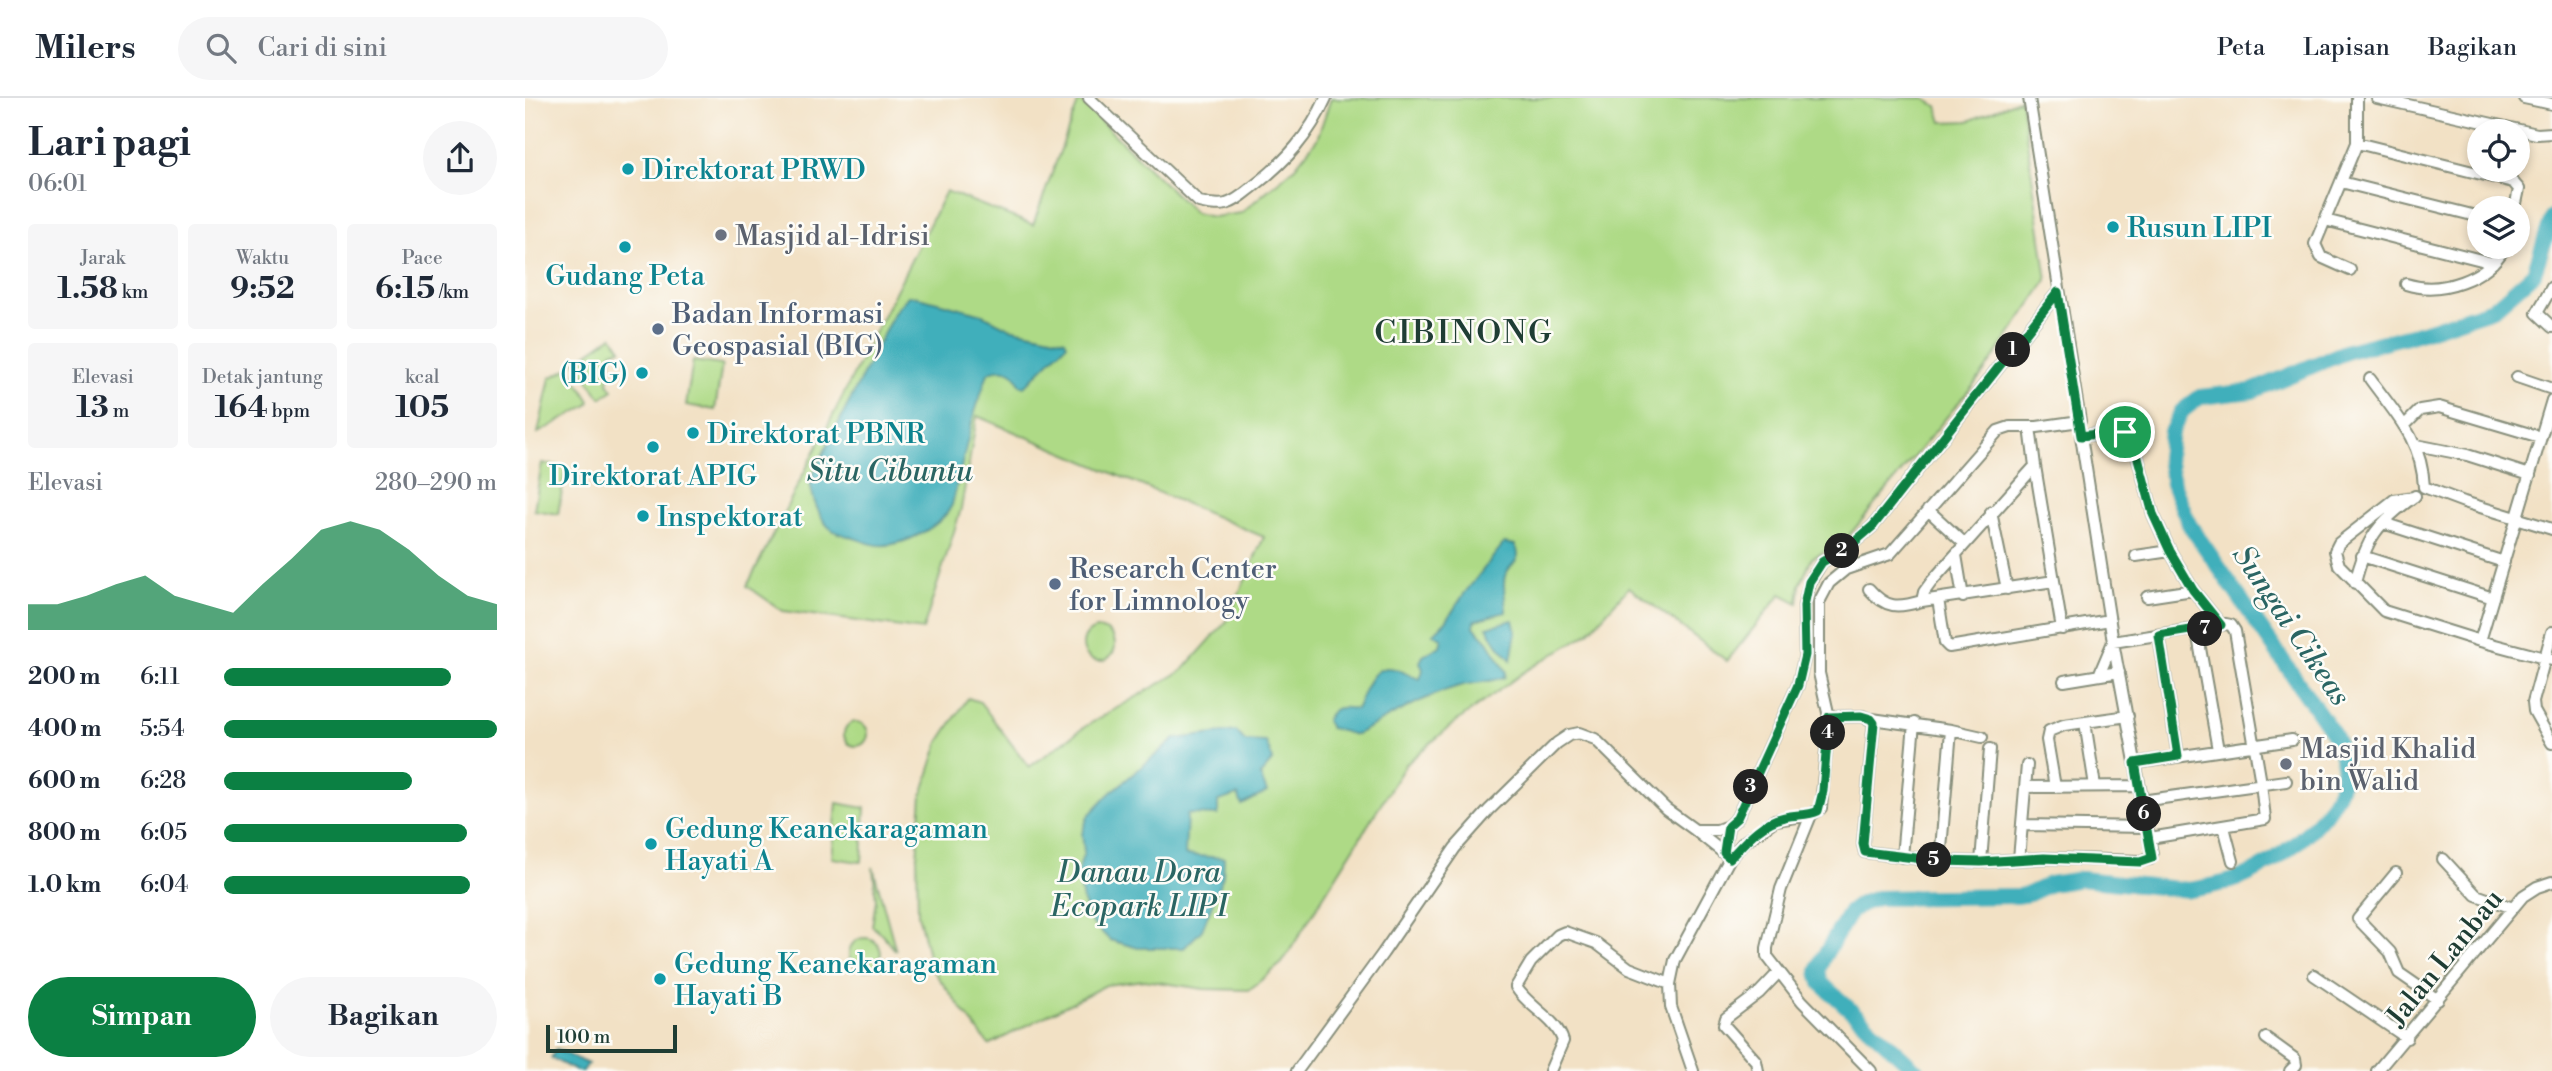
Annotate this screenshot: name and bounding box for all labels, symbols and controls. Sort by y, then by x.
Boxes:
search box [178,17,668,80]
text: Milers [35,28,136,69]
icon: search [202,29,240,67]
text: Cari di sini [258,32,387,64]
text: Peta [2217,33,2265,63]
text: Lapisan [2303,33,2390,63]
text: Bagikan [2428,33,2517,63]
map controls [2467,119,2530,259]
button: locate [2467,119,2530,182]
text: Lari pagi [28,120,191,167]
button: share [423,121,497,195]
place label: Direktorat PRWD [642,153,866,188]
marker: Direktorat PRWD [620,161,636,177]
text: 06:01 [28,170,87,198]
button: layers [2467,196,2530,259]
place label: Rusun LIPI [2127,211,2272,246]
place label: Masjid al-Idrisi [735,219,930,254]
marker: Rusun LIPI [2105,219,2121,235]
marker: Masjid al-Idrisi [713,227,729,243]
marker: Gudang Peta [617,239,633,255]
text: Jarak [80,246,126,270]
text: Waktu [236,246,289,270]
text: Pace [402,246,443,270]
place label: Gudang Peta [545,259,706,294]
text: 1.58 [57,270,118,308]
text: 9:52 [230,270,295,308]
text: 6:15 [375,270,435,308]
text: km [118,280,148,304]
text: /km [435,280,469,304]
place label: Badan Informasi Geospasial (BIG) [671,297,884,364]
district label: CIBINONG [1374,313,1554,353]
marker: Badan Informasi Geospasial (BIG) [650,321,666,337]
pin: 1 [1995,332,2031,368]
text: 1 [2008,337,2017,361]
place label: (BIG) [560,357,628,392]
text: Elevasi [72,365,134,389]
text: Detak jantung [202,365,323,389]
text: kcal [405,365,439,389]
marker: (BIG) [634,365,650,381]
text: 13 [76,389,109,427]
text: 164 [215,389,268,427]
text: 105 [395,389,449,427]
text: m [109,399,129,423]
text: bpm [268,399,310,423]
pin [2095,402,2155,462]
icon: arrive [2106,413,2144,451]
place label: Direktorat PBNR [707,417,925,452]
marker: Direktorat PBNR [685,425,701,441]
marker: Direktorat APIG [645,439,661,455]
water label: Situ Cibuntu [807,453,973,491]
place label: Direktorat APIG [549,459,758,494]
text: Elevasi [28,469,103,497]
text: 280–290 m [375,469,497,497]
place label: Inspektorat [657,500,803,535]
marker: Inspektorat [635,508,651,524]
pin: 2 [1825,533,1859,568]
text: 2 [1836,538,1847,562]
water label: Sungai Cikeas [2224,538,2359,713]
place label: Research Center for Limnology [1069,552,1277,619]
marker: Research Center for Limnology [1047,576,1063,592]
pin: 7 [2187,612,2223,646]
text: 7 [2199,616,2210,640]
text: 200 m [28,663,100,691]
text: 6:11 [140,663,180,691]
text: 400 m [28,715,101,743]
text: 5:54 [140,715,185,743]
pin: 4 [1811,716,1845,750]
text: 4 [1821,720,1834,744]
place label: Masjid Khalid bin Walid [2300,732,2476,799]
marker: Masjid Khalid bin Walid [2278,756,2294,772]
text: 600 m [28,767,101,795]
text: 6:28 [140,767,186,795]
pin: 3 [1733,770,1769,804]
text: 3 [1745,774,1756,798]
pin: 6 [2127,796,2161,832]
text: 6 [2138,801,2149,825]
place label: Gedung Keanekaragaman Hayati A [665,812,988,879]
text: 800 m [28,819,101,847]
text: 6:05 [140,819,187,847]
marker: Gedung Keanekaragaman Hayati A [643,836,659,852]
pin: 5 [1917,842,1951,878]
text: 5 [1928,847,1939,871]
water label: Danau Dora Ecopark LIPI [1049,854,1230,926]
text: 1.0 km [28,871,101,899]
text: 6:04 [140,871,188,899]
street label: Jalan Lanbau [2379,882,2511,1034]
place label: Gedung Keanekaragaman Hayati B [674,947,997,1014]
marker: Gedung Keanekaragaman Hayati B [652,971,668,987]
button: Simpan [28,977,256,1057]
button: Bagikan [270,977,497,1057]
scale bar [546,1022,677,1054]
text: 100 m [557,1025,610,1049]

